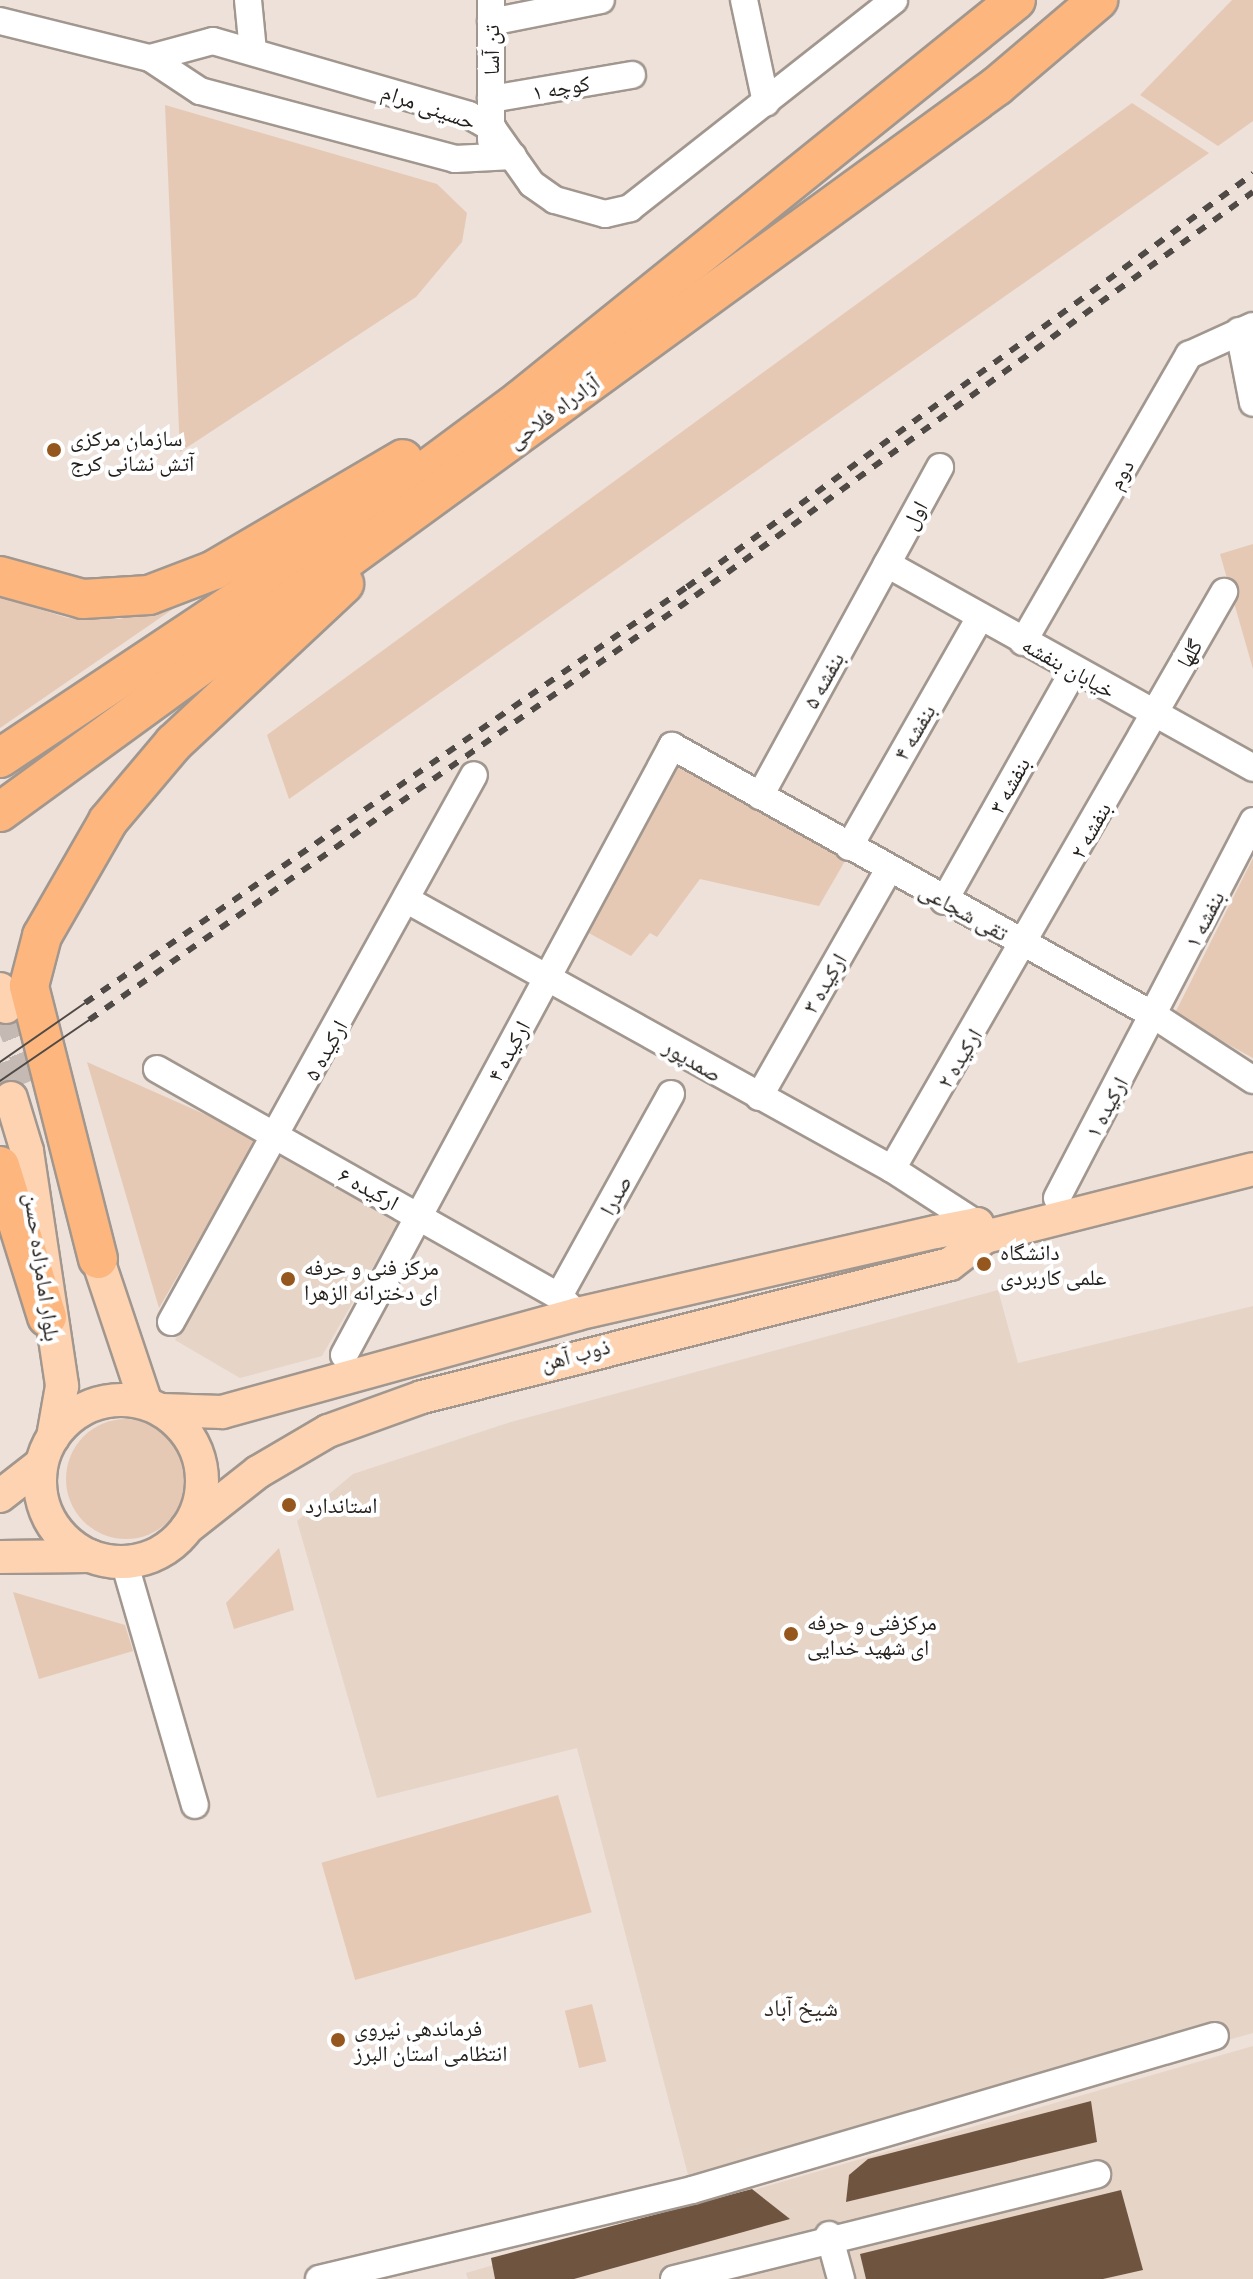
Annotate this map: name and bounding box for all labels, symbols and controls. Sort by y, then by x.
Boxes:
street label: تن آسا [478,25,504,75]
street label: کوچه ۱ [530,69,592,105]
street label: حسینی مرام [378,78,480,134]
street label: آزادراه فلاحی [502,369,604,453]
place label: سازمان مرکزی آتش نشانی کرج [70,424,194,476]
marker: سازمان مرکزی آتش نشانی کرج [45,441,63,459]
street label: دوم [1101,454,1139,494]
street label: اول [896,496,932,534]
street label: خیابان بنفشه [1018,631,1120,703]
street label: گلها [1170,634,1208,672]
street label: بنفشه ۵ [797,647,849,713]
street label: بنفشه ۴ [887,699,941,765]
street label: بنفشه ۳ [983,752,1035,818]
street label: بنفشه ۲ [1064,797,1116,863]
street label: تقی شجاعی [915,876,1013,946]
street label: بنفشه ۱ [1179,886,1229,952]
street label: ارکیده ۳ [796,948,852,1018]
street label: ارکیده ۵ [298,1015,352,1085]
street label: ارکیده ۴ [481,1016,535,1086]
street label: ارکیده ۲ [931,1023,987,1093]
street label: صمدپور [659,1033,727,1087]
street label: ارکیده ۱ [1079,1072,1133,1142]
street label: ارکیده ۶ [334,1161,404,1215]
street label: صدرا [593,1170,637,1220]
street label: بلوار امامزاده حسن [20,1191,66,1343]
place label: دانشگاه علمی کاربردی [1000,1238,1106,1290]
place label: مرکز فنی و حرفه ای دخترانه الزهرا [304,1253,439,1304]
marker: دانشگاه علمی کاربردی [975,1255,993,1273]
marker: مرکز فنی و حرفه ای دخترانه الزهرا [279,1270,297,1288]
street label: ذوب آهن [537,1332,613,1376]
place label: استاندارد [305,1492,378,1518]
marker: استاندارد [280,1496,298,1514]
place label: مرکزفنی و حرفه ای شهید خدایی [807,1608,937,1660]
marker: مرکزفنی و حرفه ای شهید خدایی [782,1625,800,1643]
district label: شیخ آباد [764,1993,838,2021]
place label: فرماندهی نیروی انتظامی استان البرز [354,2014,507,2066]
marker: فرماندهی نیروی انتظامی استان البرز [329,2031,347,2049]

